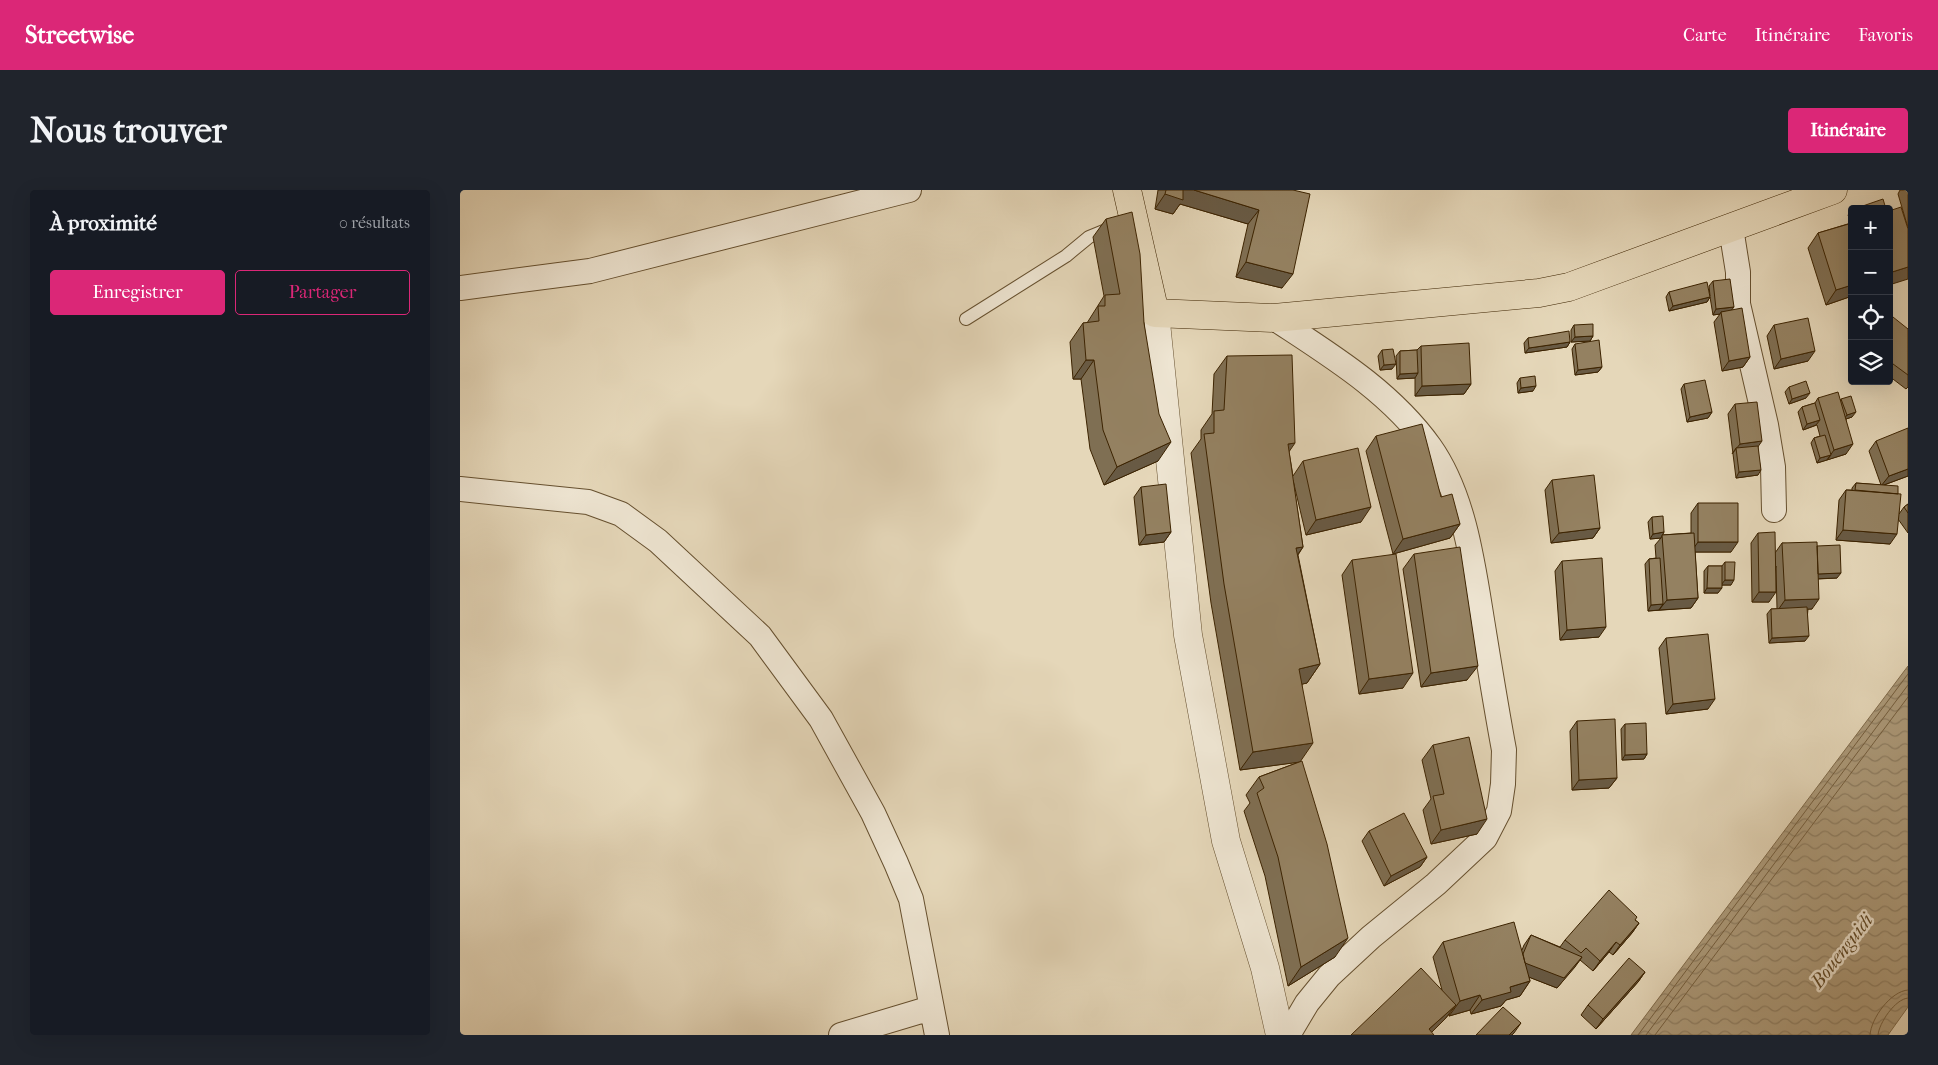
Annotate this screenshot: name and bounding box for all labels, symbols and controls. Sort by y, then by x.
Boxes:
text: Streetwise [25,21,134,49]
text: Carte [1683,25,1727,46]
text: Itinéraire [1755,25,1830,46]
text: Favoris [1858,25,1913,46]
button: Itinéraire [1788,108,1908,153]
text: Nous trouver [30,110,227,151]
map controls [1848,205,1893,385]
button: + [1848,205,1893,250]
text: À proximité [50,211,157,235]
text: 0 résultats [339,213,410,232]
button: − [1848,250,1893,295]
button: Enregistrer [50,270,225,315]
button: Partager [235,270,410,315]
button: locate [1848,295,1893,340]
button: layers [1848,340,1893,385]
water label: Bouenguidi [1806,908,1879,993]

